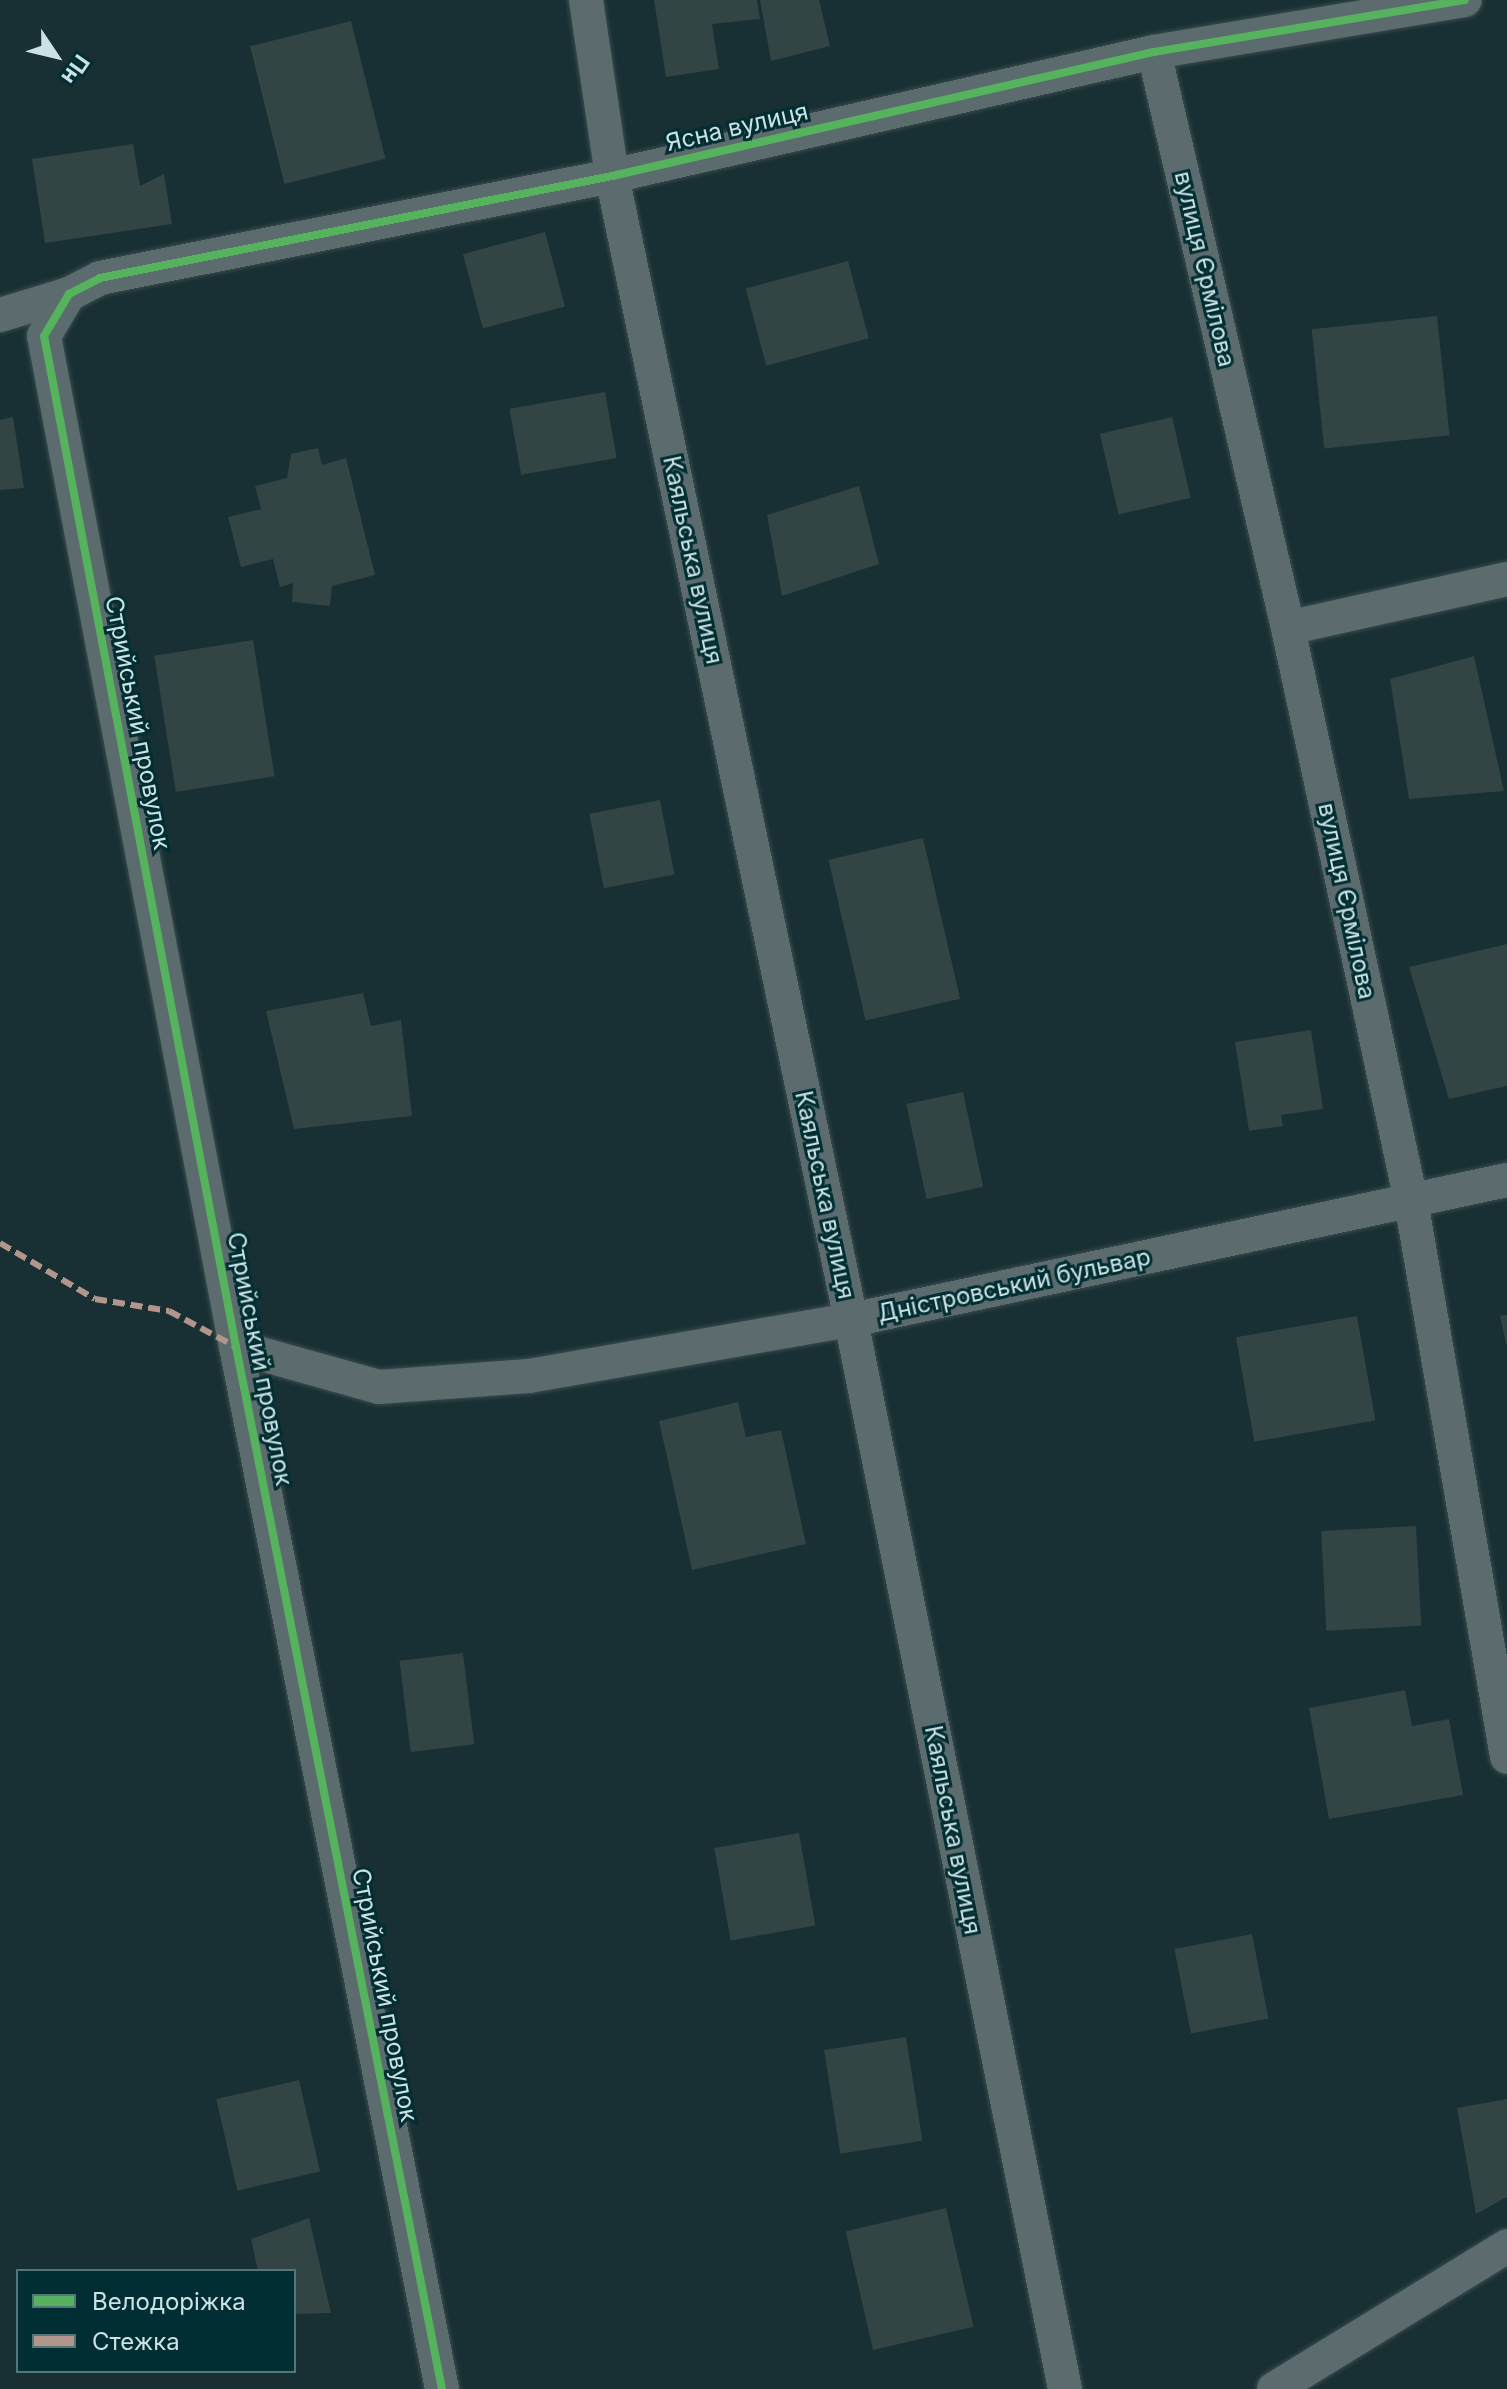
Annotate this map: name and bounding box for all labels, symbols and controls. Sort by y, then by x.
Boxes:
north arrow [16,16,96,96]
text: Пн [56,50,95,90]
street label: Ясна вулиця [663,97,811,157]
street label: вулиця Єрмілова [1168,168,1242,370]
street label: Каяльська вулиця [657,453,729,667]
street label: Стрийський провулок [99,594,177,852]
street label: вулиця Єрмілова [1312,800,1382,1002]
street label: Каяльська вулиця [789,1088,861,1302]
street label: Стрийський провулок [221,1230,299,1488]
street label: Дністровський бульвар [875,1242,1153,1328]
street label: Каяльська вулиця [919,1723,987,1937]
street label: Стрийський провулок [346,1866,424,2124]
legend [16,2269,296,2373]
text: Велодоріжка [92,2287,246,2316]
text: Стежка [92,2327,180,2356]

